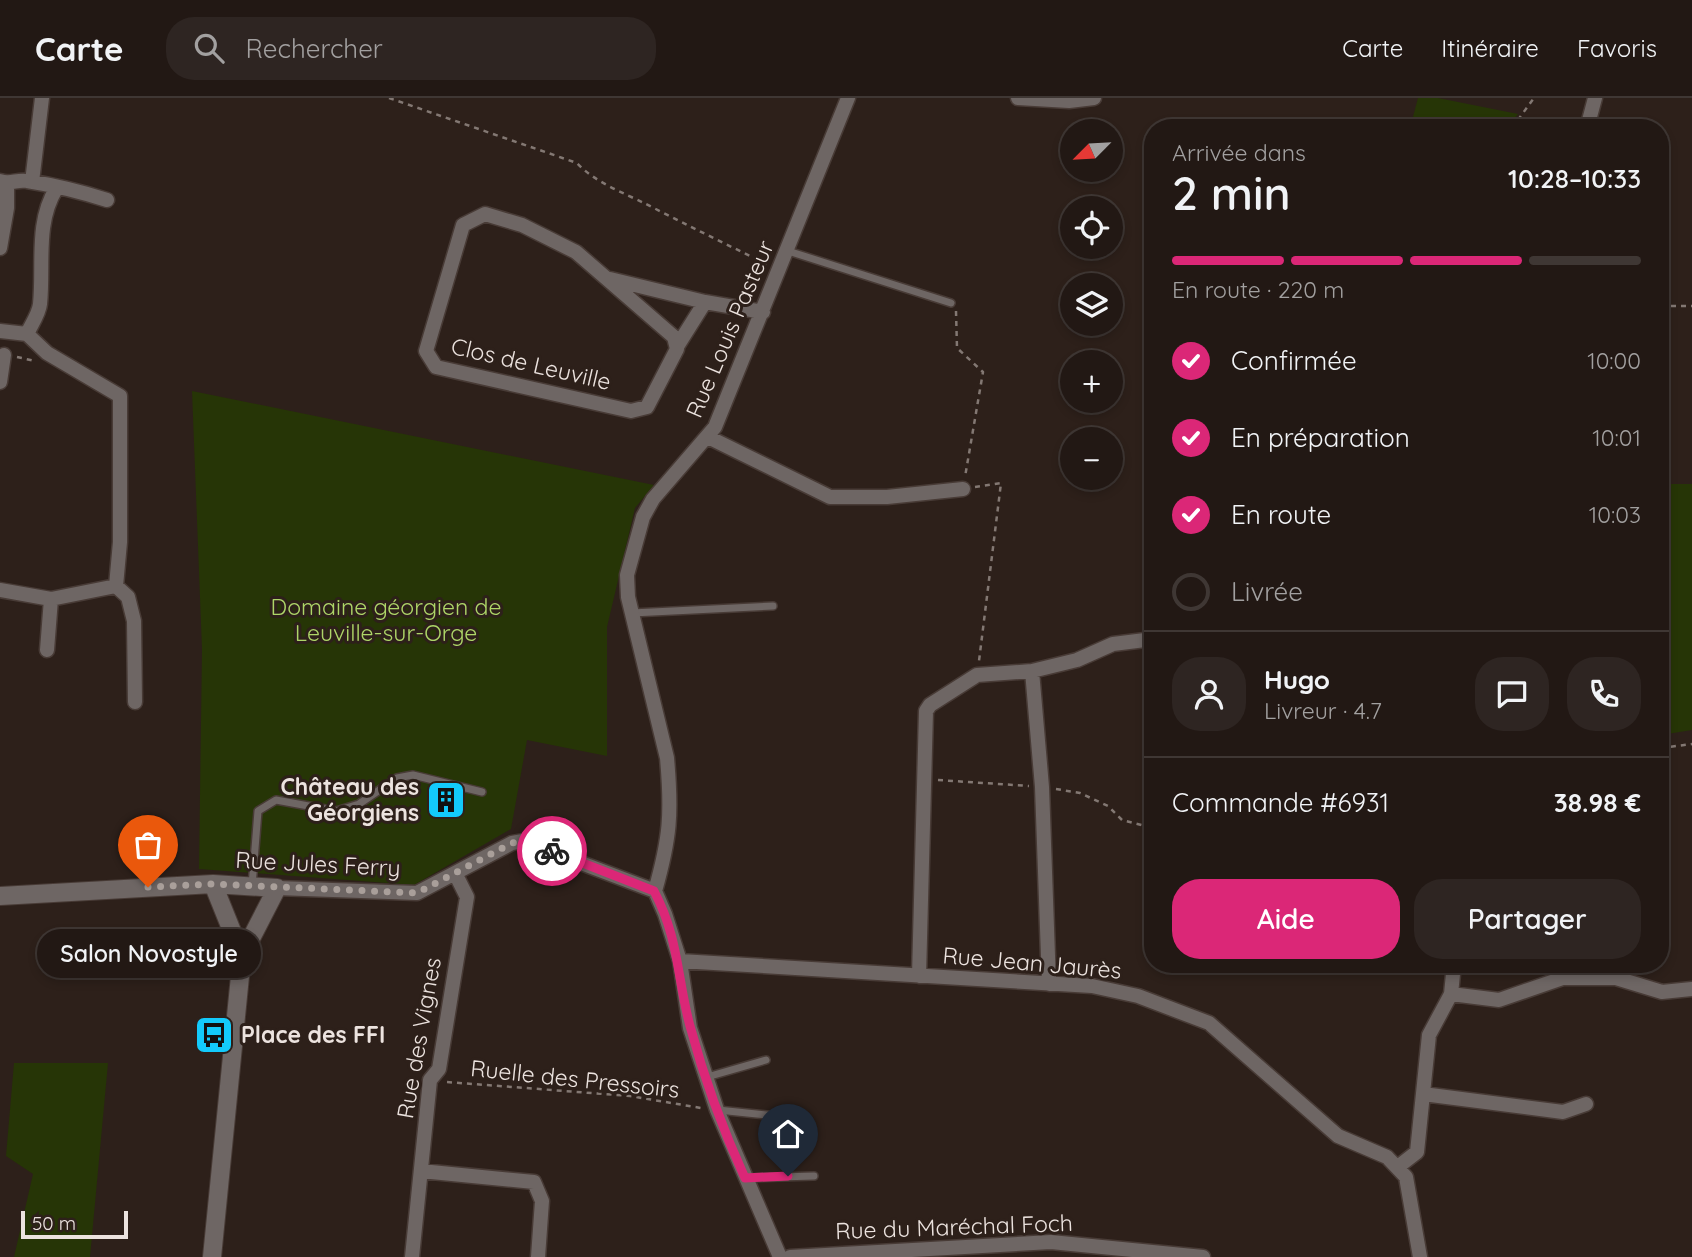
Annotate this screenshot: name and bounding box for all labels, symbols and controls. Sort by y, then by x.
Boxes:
search box [166,17,656,80]
text: Carte [35,28,124,69]
icon: search [190,29,228,67]
text: Rechercher [246,32,383,65]
text: Carte [1342,33,1403,63]
text: Itinéraire [1441,33,1539,63]
text: Favoris [1577,33,1657,63]
north arrow [1060,119,1124,182]
map controls [1060,119,1123,490]
text: Arrivée dans [1172,138,1306,167]
text: 10:28–10:33 [1508,162,1641,195]
text: 2 min [1172,164,1291,222]
button: locate [1060,196,1123,259]
street label: Rue Louis Pasteur [679,236,780,422]
button: layers [1060,273,1123,336]
text: En route · 220 m [1172,275,1344,304]
street label: Clos de Leuville [448,331,614,396]
icon: check [1172,342,1210,380]
text: Confirmée [1231,344,1357,377]
text: 10:00 [1587,346,1641,375]
button: + [1060,350,1123,413]
icon: check [1172,419,1210,457]
text: En préparation [1231,421,1410,454]
text: 10:01 [1592,423,1641,452]
button: − [1060,427,1123,490]
icon: check [1172,496,1210,534]
text: En route [1231,498,1331,531]
text: 10:03 [1589,500,1641,529]
text: Livrée [1231,575,1303,608]
park label: Domaine géorgien de Leuville-sur-Orge [270,592,502,647]
button: person [1172,657,1246,731]
button: chat [1475,657,1549,731]
button: phone [1567,657,1641,731]
text: Hugo [1264,663,1330,696]
text: Livreur · 4.7 [1264,696,1382,725]
place label: Château des Géorgiens [280,772,419,827]
building icon: Château des Géorgiens [425,779,467,821]
text: Commande #6931 [1172,786,1389,819]
text: 38.98 € [1554,786,1641,819]
pin [118,815,178,887]
courier [517,816,587,886]
icon: bag [129,826,167,864]
icon: bike [533,832,571,870]
street label: Rue Jules Ferry [235,845,401,882]
button: Aide [1172,879,1400,959]
button: Partager [1414,879,1641,959]
callout: Salon Novostyle [36,929,260,978]
text: Salon Novostyle [60,939,238,968]
street label: Rue Jean Jaurès [941,940,1123,985]
street label: Rue des Vignes [390,955,447,1121]
bus stop icon: Place des FFI [193,1014,235,1056]
place label: Place des FFI [241,1020,385,1049]
street label: Ruelle des Pressoirs [469,1053,681,1104]
pin [758,1104,818,1176]
icon: home [769,1115,807,1153]
scale bar [21,1208,128,1240]
street label: Rue du Maréchal Foch [835,1208,1073,1245]
text: 50 m [32,1211,76,1235]

